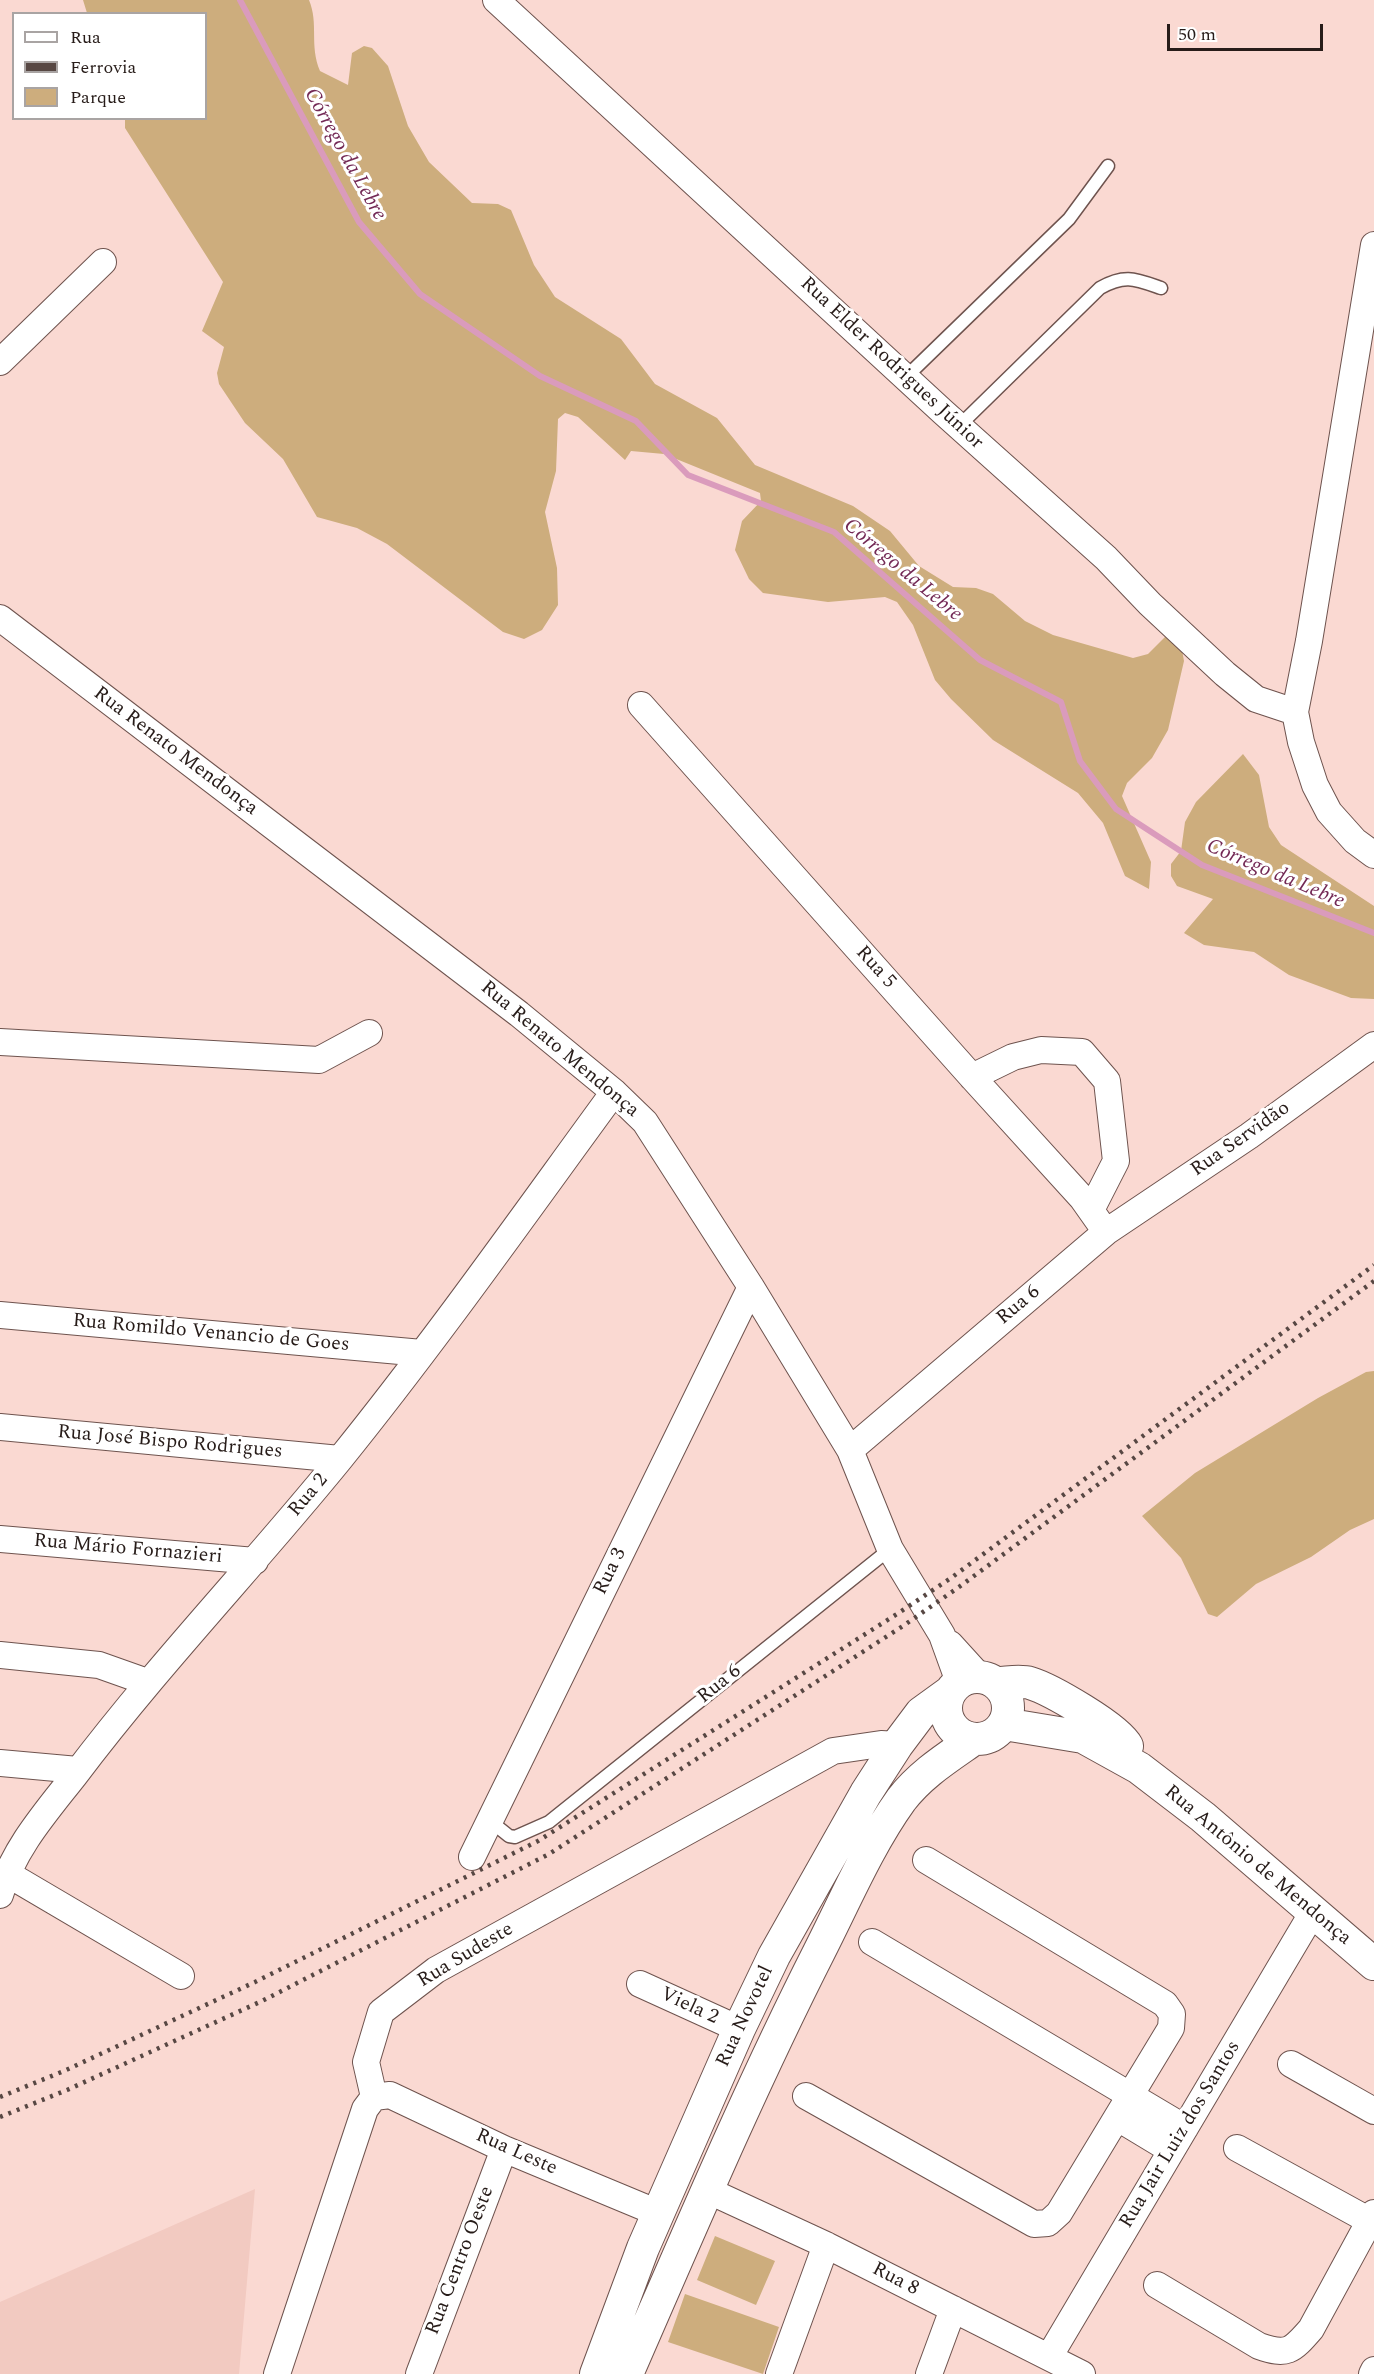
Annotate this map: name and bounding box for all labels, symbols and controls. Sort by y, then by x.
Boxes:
legend [12,12,207,120]
scale bar [1170,12,1326,50]
text: 50 m [1178,21,1216,48]
text: Rua [70,24,101,51]
text: Ferrovia [70,54,136,81]
text: Parque [70,84,126,111]
water label: Córrego da Lebre [297,84,391,226]
street label: Rua Elder Rodrigues Júnior [794,273,988,455]
water label: Córrego da Lebre [837,514,967,628]
street label: Rua Renato Mendonça [88,682,262,822]
water label: Córrego da Lebre [1202,835,1348,915]
street label: Rua 5 [850,942,900,994]
street label: Rua Renato Mendonça [475,977,643,1123]
street label: Rua Servidão [1187,1097,1295,1183]
street label: Rua 6 [992,1281,1046,1331]
street label: Rua Romildo Venancio de Goes [71,1310,351,1358]
street label: Rua José Bispo Rodrigues [56,1421,284,1465]
street label: Rua 2 [284,1469,334,1523]
street label: Rua Mário Fornazieri [33,1530,223,1570]
street label: Rua 3 [589,1545,633,1599]
street label: Rua 6 [693,1660,747,1710]
street label: Rua Antônio de Mendonça [1159,1781,1355,1951]
street label: Rua Sudeste [414,1918,518,1994]
street label: Rua Novotel [712,1963,780,2071]
street label: Viela 2 [656,1983,722,2031]
street label: Rua Jair Luiz dos Santos [1115,2037,1247,2233]
street label: Rua Leste [471,2124,561,2182]
street label: Rua Centro Oeste [422,2183,500,2339]
street label: Rua 8 [868,2258,922,2302]

